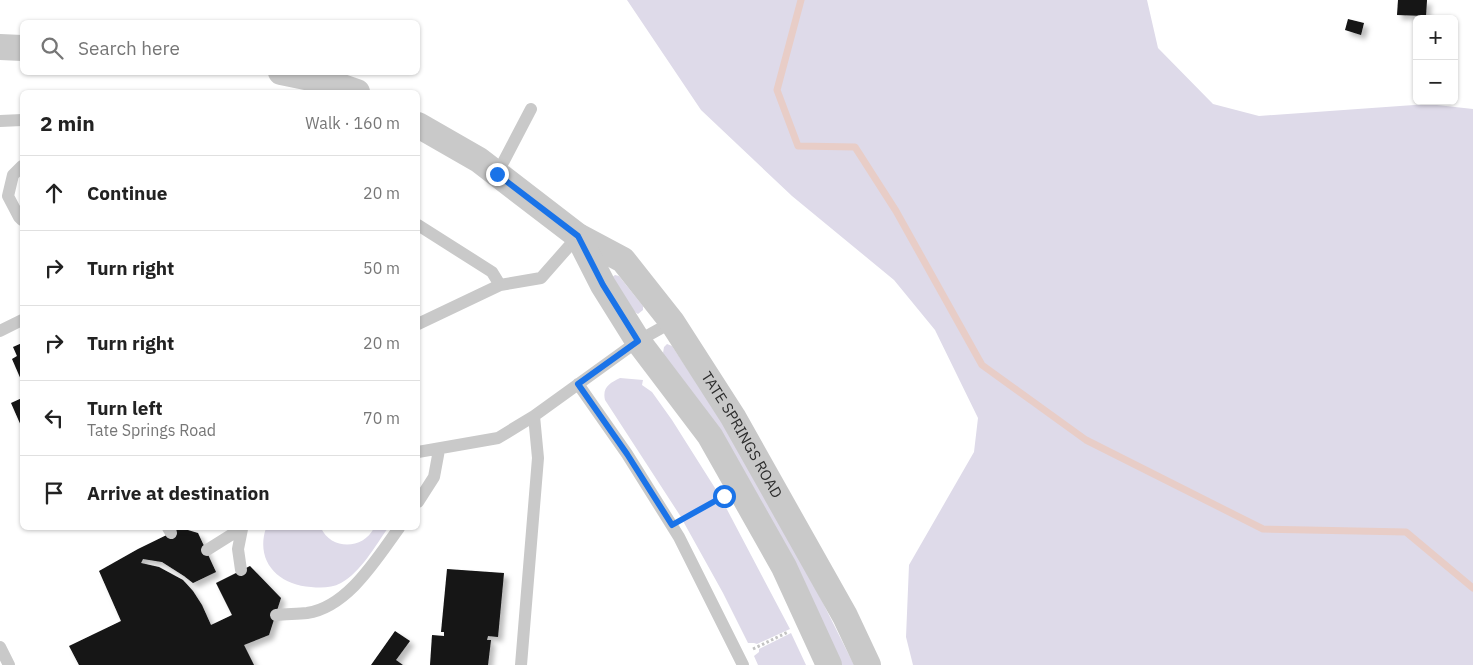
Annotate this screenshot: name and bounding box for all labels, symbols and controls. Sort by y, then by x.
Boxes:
map controls [1413,15,1458,105]
button: + [1413,15,1458,60]
search box [20,20,420,75]
icon: search [38,34,66,62]
text: Search here [78,36,180,60]
button: − [1413,60,1458,105]
text: 2 min [40,109,95,137]
text: Walk · 160 m [305,113,400,133]
route end [486,163,509,186]
icon: ahead [40,179,68,207]
text: Continue [87,181,167,205]
text: 20 m [363,183,400,203]
icon: right [40,254,68,282]
text: Turn right [87,256,174,280]
text: 50 m [363,258,400,278]
icon: right [40,329,68,357]
text: Turn right [87,331,174,355]
text: 20 m [363,333,400,353]
street label: TATE SPRINGS ROAD [697,368,787,501]
text: Turn left [87,396,163,420]
icon: left [40,404,68,432]
text: 70 m [363,408,400,428]
text: Tate Springs Road [87,420,216,440]
icon: arrive [40,479,68,507]
text: Arrive at destination [87,481,270,505]
route start [713,485,736,508]

